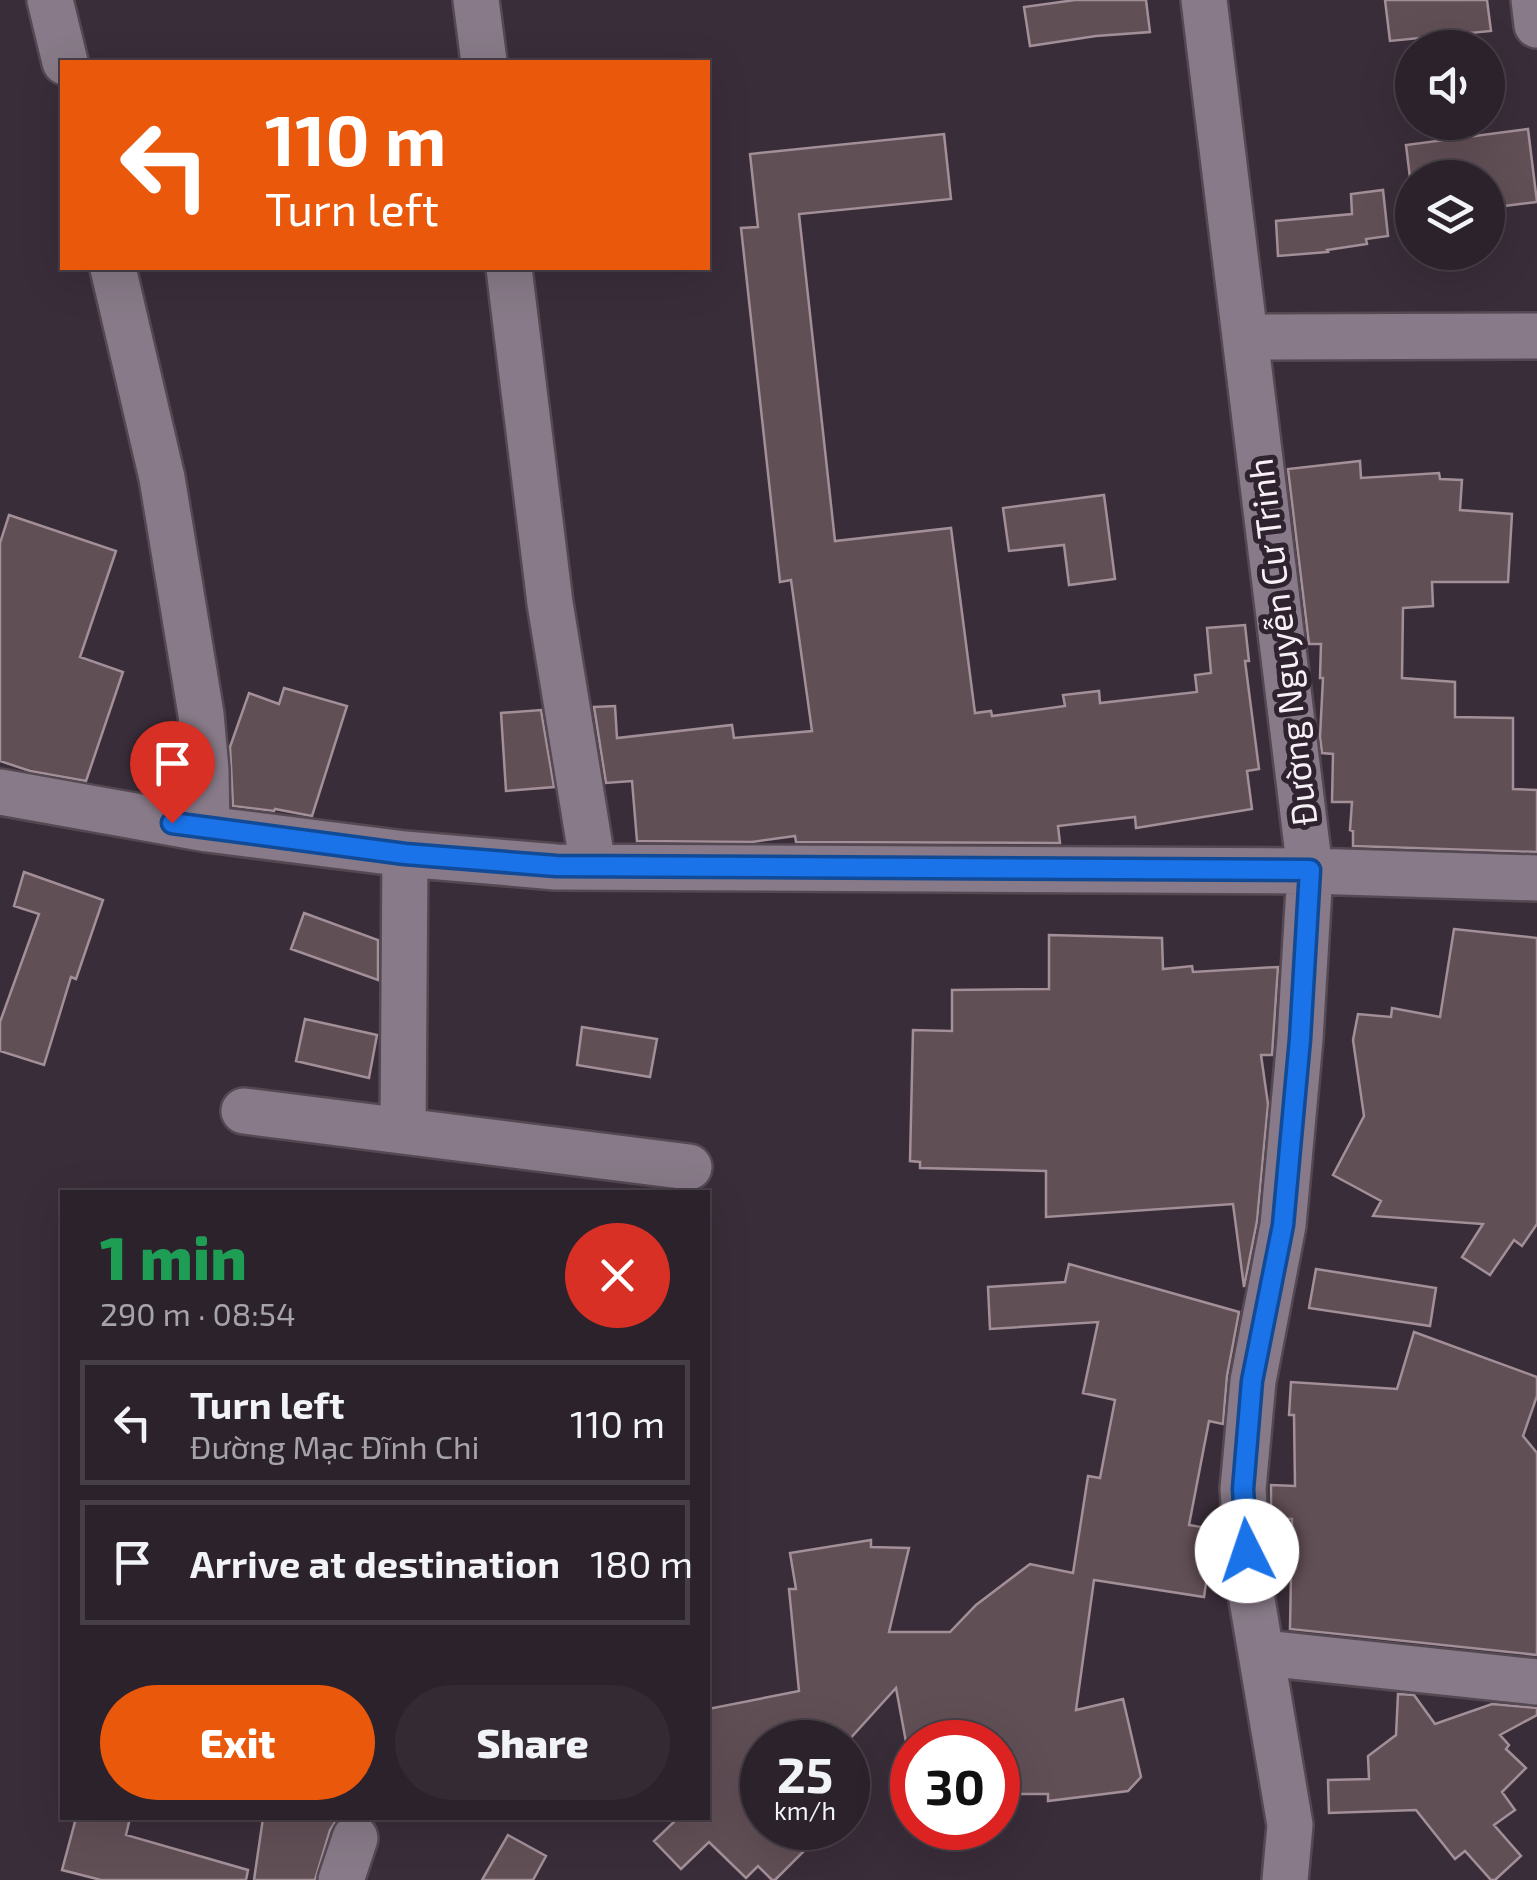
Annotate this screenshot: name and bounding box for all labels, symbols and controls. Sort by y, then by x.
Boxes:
map controls [1395,30,1505,270]
button: sound [1395,30,1505,140]
text: 110 m [265,96,446,180]
icon: left [100,100,230,230]
button: layers [1395,160,1505,270]
text: Turn left [265,181,439,235]
street label: Đường Nguyễn Cư Trinh [1238,456,1324,828]
pin [130,721,215,824]
icon: arrive [145,736,200,791]
text: 1 min [100,1220,247,1292]
button: close [565,1223,670,1328]
text: 290 m · 08:54 [100,1294,296,1332]
text: Turn left [190,1381,345,1427]
icon: left [105,1395,160,1450]
text: 110 m [570,1400,665,1446]
text: Đường Mạc Đĩnh Chi [190,1427,480,1465]
position arrow [1195,1499,1299,1603]
icon: arrive [105,1535,160,1590]
text: Arrive at destination [190,1540,560,1586]
text: 180 m [590,1540,693,1586]
button: Exit [100,1685,375,1800]
button: Share [395,1685,670,1800]
speed limit sign: 30 [890,1720,1020,1850]
text: 25 [777,1743,833,1803]
text: km/h [774,1795,836,1825]

